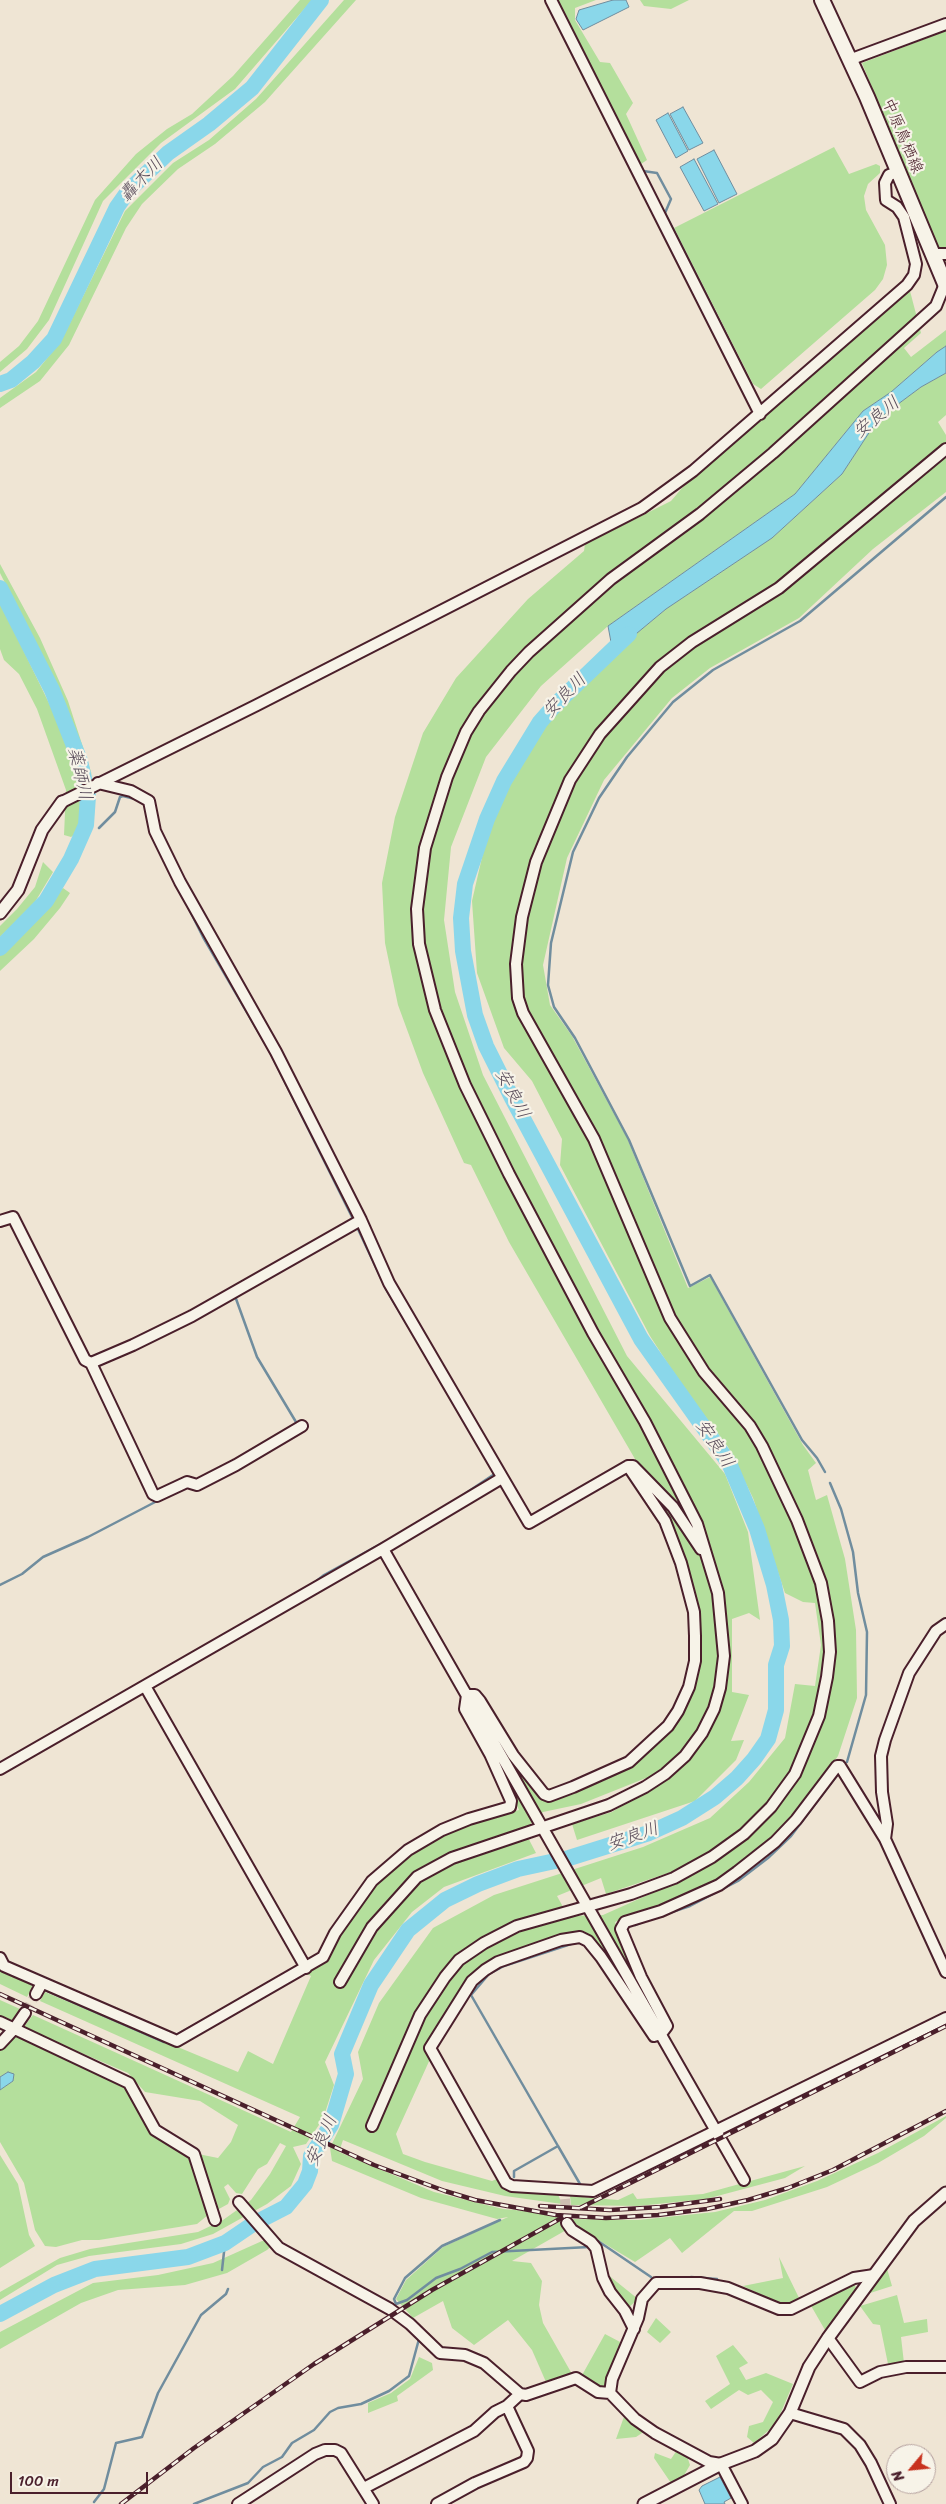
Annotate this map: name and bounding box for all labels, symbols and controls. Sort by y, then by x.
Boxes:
street label: 中原鳥栖線 [878,95,926,177]
water label: 轟木川 [115,153,169,207]
water label: 安良川 [849,393,905,443]
water label: 安良川 [538,669,592,723]
water label: 薬師川 [62,745,96,803]
water label: 安良川 [490,1065,534,1123]
water label: 安良川 [690,1415,738,1473]
water label: 安良川 [604,1818,662,1856]
water label: 安良川 [302,2112,342,2170]
north arrow [886,2444,936,2494]
scale bar [12,2462,150,2494]
text: N [885,2466,912,2486]
text: 100 m [18,2468,59,2494]

